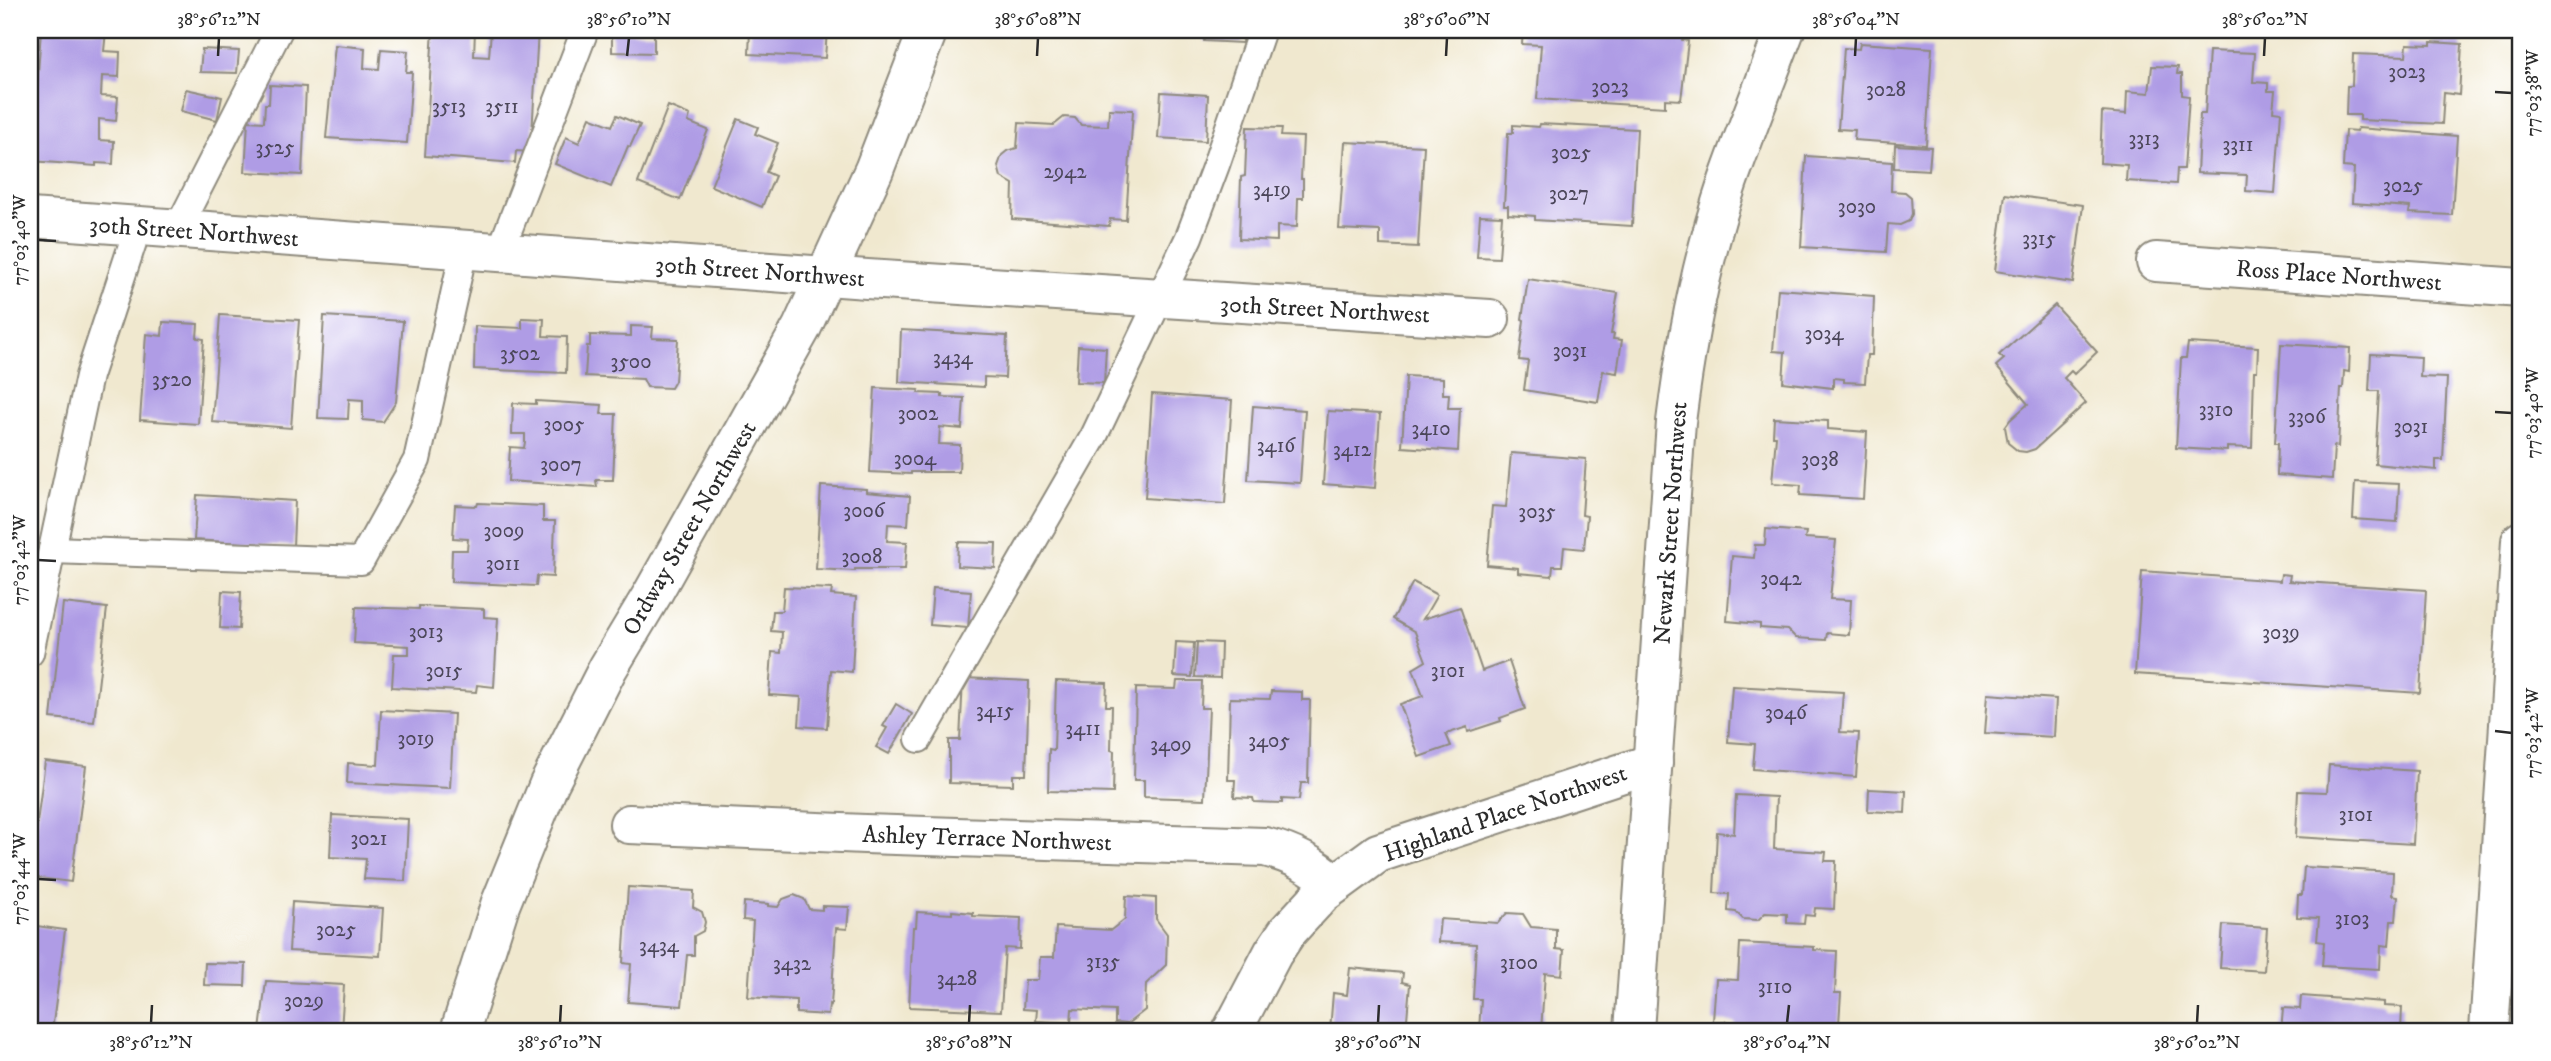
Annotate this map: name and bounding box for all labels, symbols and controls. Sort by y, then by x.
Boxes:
text: 38°56'12"N [177,9,261,31]
text: 38°56'10"N [587,9,671,31]
text: 38°56'08"N [995,9,1082,31]
text: 38°56'06"N [1403,9,1491,31]
text: 38°56'04"N [1812,9,1900,31]
text: 38°56'02"N [2222,9,2309,31]
text: 77°03'38"W [2522,49,2544,136]
house number: 3023 [2388,59,2426,85]
house number: 3023 [1591,74,1629,100]
house number: 3028 [1866,77,1906,103]
house number: 3513 [432,94,466,120]
house number: 3511 [485,94,519,120]
house number: 3313 [2128,126,2160,152]
house number: 3311 [2222,132,2254,158]
house number: 3525 [256,135,294,161]
house number: 3025 [1551,140,1591,166]
house number: 2942 [1043,159,1087,185]
house number: 3025 [2383,173,2423,199]
house number: 3419 [1253,177,1291,203]
house number: 3027 [1549,181,1589,207]
text: 77°03'40"W [9,194,31,286]
house number: 3030 [1838,194,1876,220]
street label: 30th Street Northwest [88,210,300,254]
house number: 3315 [2022,226,2056,252]
street label: 30th Street Northwest [654,250,866,294]
street label: Ross Place Northwest [2235,254,2443,298]
street label: 30th Street Northwest [1219,290,1431,330]
house number: 3034 [1804,321,1844,347]
house number: 3031 [1553,338,1587,364]
house number: 3502 [500,341,541,367]
house number: 3434 [933,345,974,371]
house number: 3500 [611,349,651,375]
house number: 3520 [152,367,192,393]
text: 77°03'40"W [2522,367,2544,459]
house number: 3310 [2199,397,2233,423]
street label: Newark Street Northwest [1648,400,1694,645]
house number: 3002 [898,401,939,427]
house number: 3306 [2288,404,2327,430]
house number: 3005 [544,412,584,438]
house number: 3031 [2394,414,2428,440]
street label: Ordway Street Northwest [616,416,764,641]
house number: 3410 [1412,416,1450,442]
house number: 3416 [1257,433,1296,459]
house number: 3412 [1333,437,1372,463]
house number: 3004 [894,446,937,472]
house number: 3038 [1801,447,1839,473]
house number: 3007 [540,452,582,478]
house number: 3006 [843,498,886,524]
house number: 3035 [1518,499,1556,525]
text: 77°03'42"W [9,514,31,605]
house number: 3009 [484,518,524,544]
house number: 3008 [842,544,882,570]
house number: 3011 [486,551,520,577]
house number: 3042 [1760,566,1802,592]
house number: 3013 [409,619,443,645]
house number: 3039 [2262,620,2300,646]
house number: 3015 [425,658,463,684]
house number: 3101 [1431,658,1465,684]
text: 77°03'42"W [2522,687,2544,778]
house number: 3415 [976,698,1014,724]
house number: 3046 [1765,700,1808,726]
house number: 3411 [1065,716,1101,742]
house number: 3019 [397,726,435,752]
house number: 3405 [1248,728,1290,754]
house number: 3409 [1150,732,1192,758]
street label: Highland Place Northwest [1380,758,1631,870]
house number: 3101 [2339,802,2373,828]
street label: Ashley Terrace Northwest [862,820,1112,858]
house number: 3021 [350,826,388,852]
text: 77°03'44"W [9,833,31,925]
house number: 3103 [2335,906,2369,932]
house number: 3025 [316,917,356,943]
house number: 3434 [639,933,680,959]
house number: 3135 [1086,949,1120,975]
house number: 3100 [1500,950,1538,976]
house number: 3432 [773,951,812,977]
house number: 3428 [937,966,977,992]
house number: 3110 [1758,974,1792,1000]
house number: 3029 [284,988,324,1014]
text: 38°56'12"N [109,1032,193,1054]
text: 38°56'10"N [518,1032,602,1054]
text: 38°56'08"N [926,1032,1013,1054]
text: 38°56'06"N [1334,1032,1422,1054]
text: 38°56'04"N [1743,1032,1831,1054]
text: 38°56'02"N [2154,1032,2241,1054]

